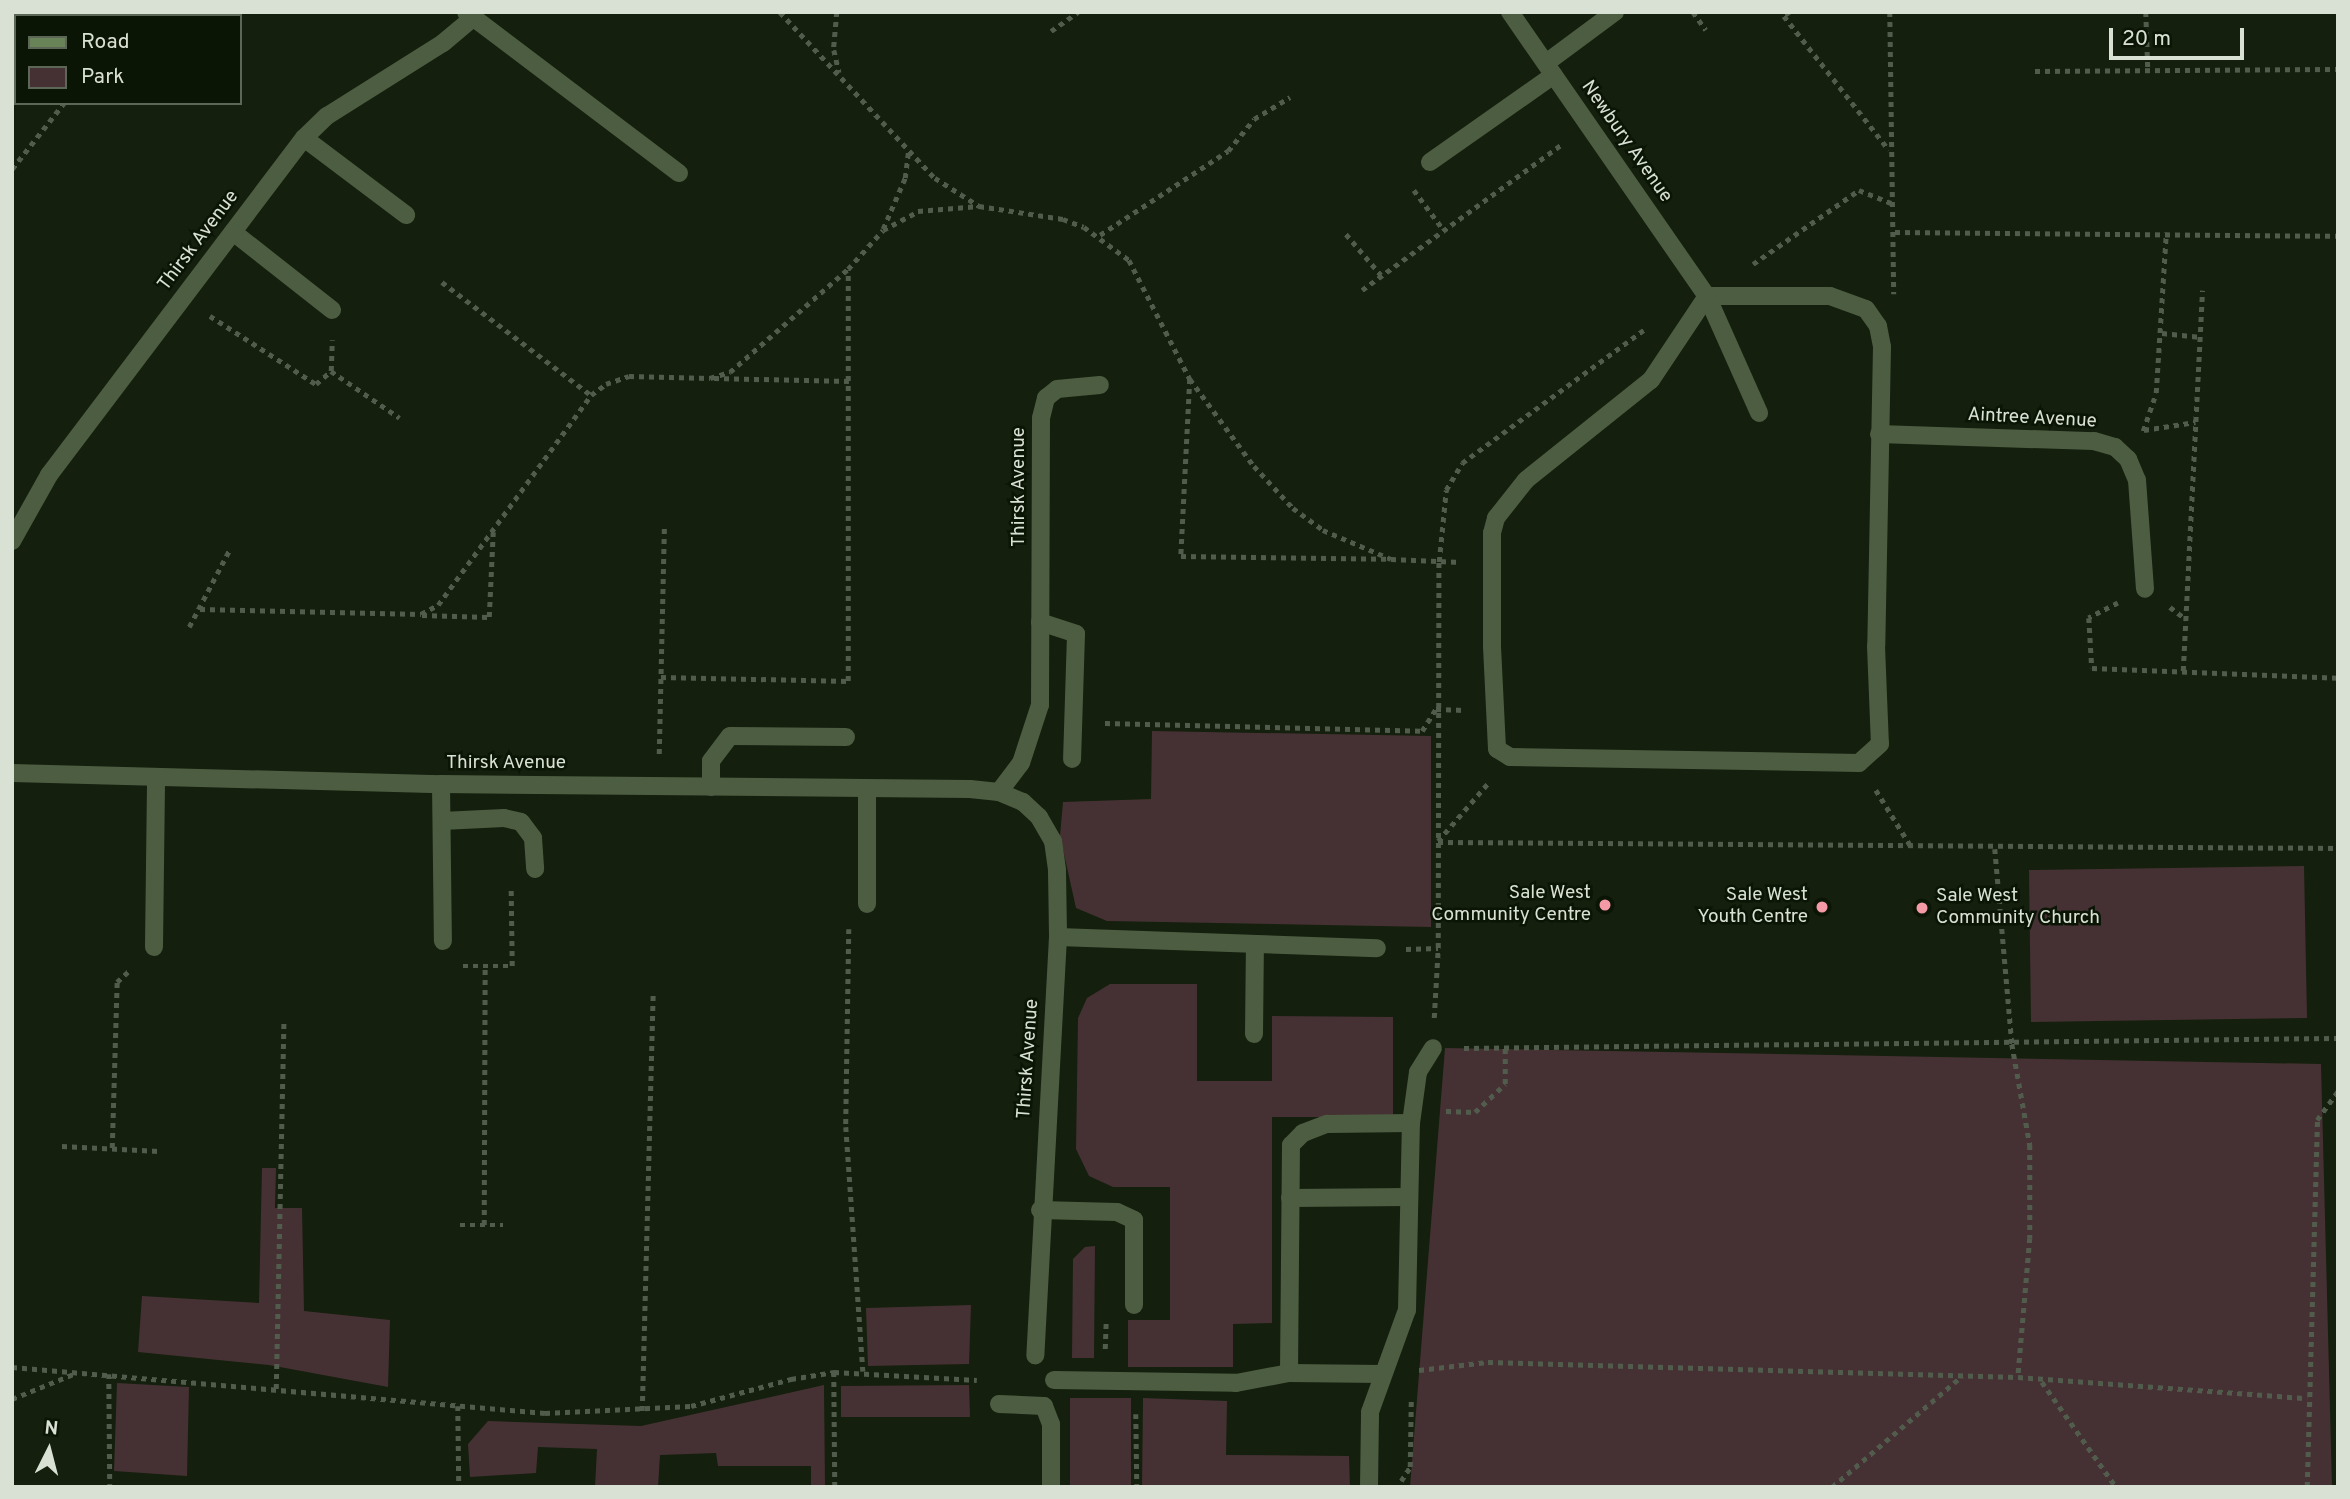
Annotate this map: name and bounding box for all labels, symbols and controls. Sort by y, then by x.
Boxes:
legend [14,14,242,105]
scale bar [2112,14,2247,58]
text: 20 m [2122,26,2171,53]
text: Road [81,29,130,56]
text: Park [81,64,124,91]
street label: Newbury Avenue [1575,76,1677,208]
street label: Thirsk Avenue [154,186,244,296]
street label: Aintree Avenue [1966,404,2098,434]
street label: Thirsk Avenue [1009,427,1031,547]
street label: Thirsk Avenue [446,753,566,775]
place label: Sale West Community Centre [1431,883,1591,927]
place label: Sale West Youth Centre [1698,885,1808,929]
place label: Sale West Community Church [1936,886,2100,930]
marker: Sale West Community Centre [1597,897,1613,913]
marker: Sale West Youth Centre [1814,899,1830,915]
marker: Sale West Community Church [1914,900,1930,916]
street label: Thirsk Avenue [1013,998,1045,1120]
north arrow [14,1415,84,1485]
text: N [43,1416,59,1442]

